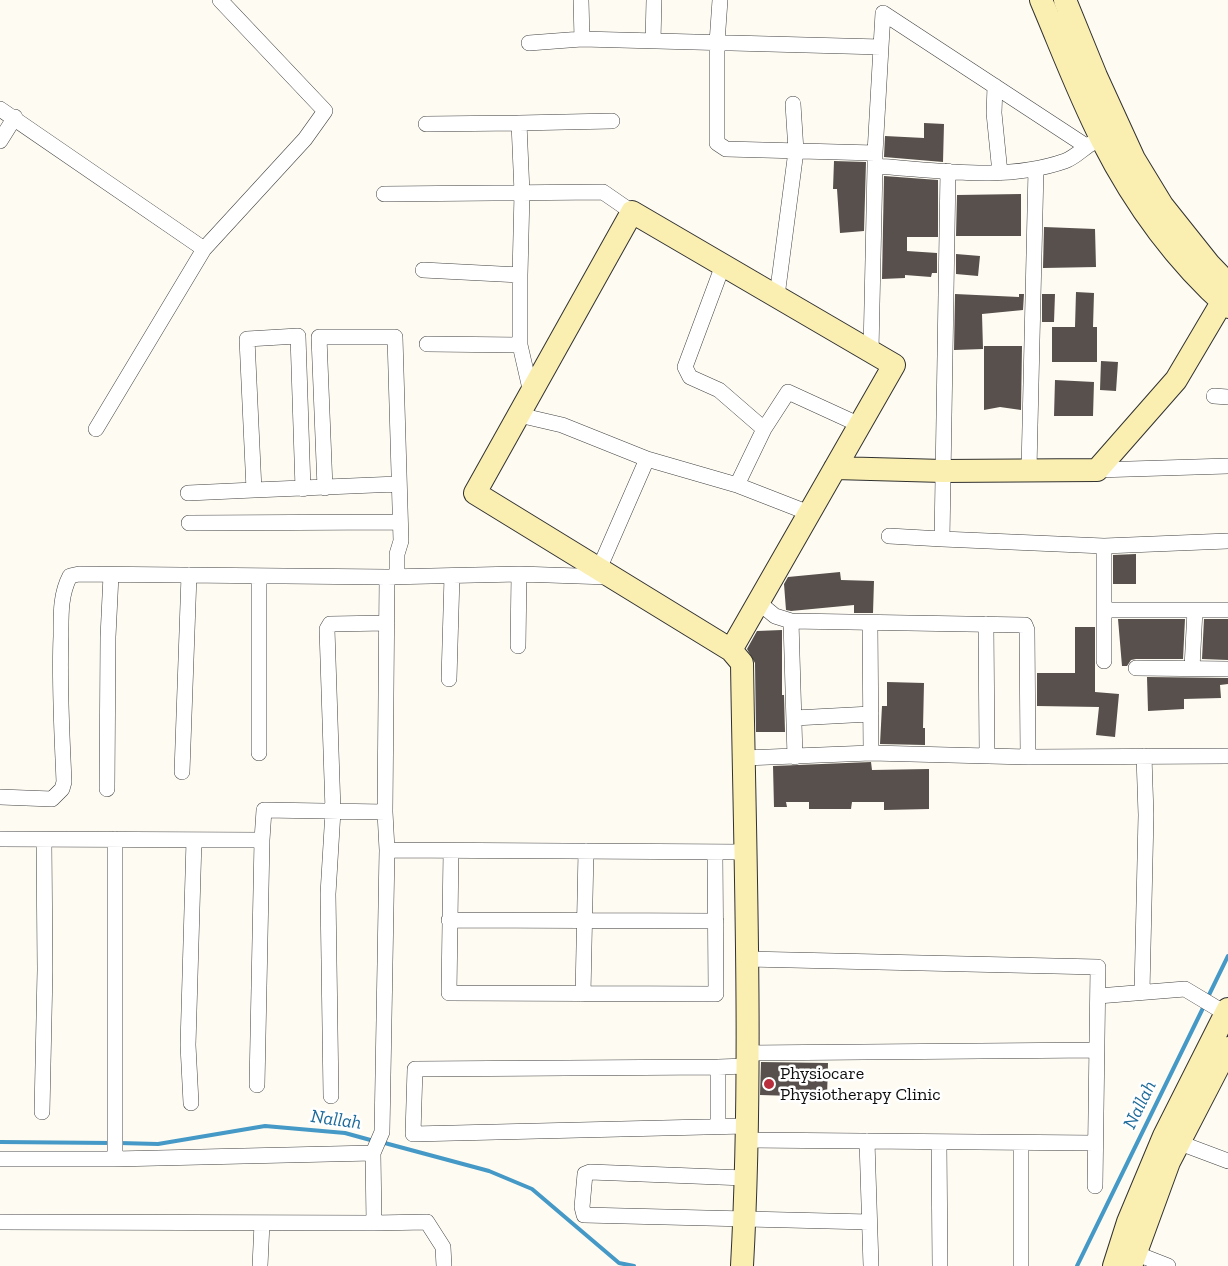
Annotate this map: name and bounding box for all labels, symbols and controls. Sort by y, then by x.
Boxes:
place label: Physiocare Physiotherapy Clinic [780,1063,941,1106]
marker: Physiocare Physiotherapy Clinic [762,1077,776,1091]
water label: Nallah [1119,1077,1161,1133]
water label: Nallah [309,1105,363,1135]

